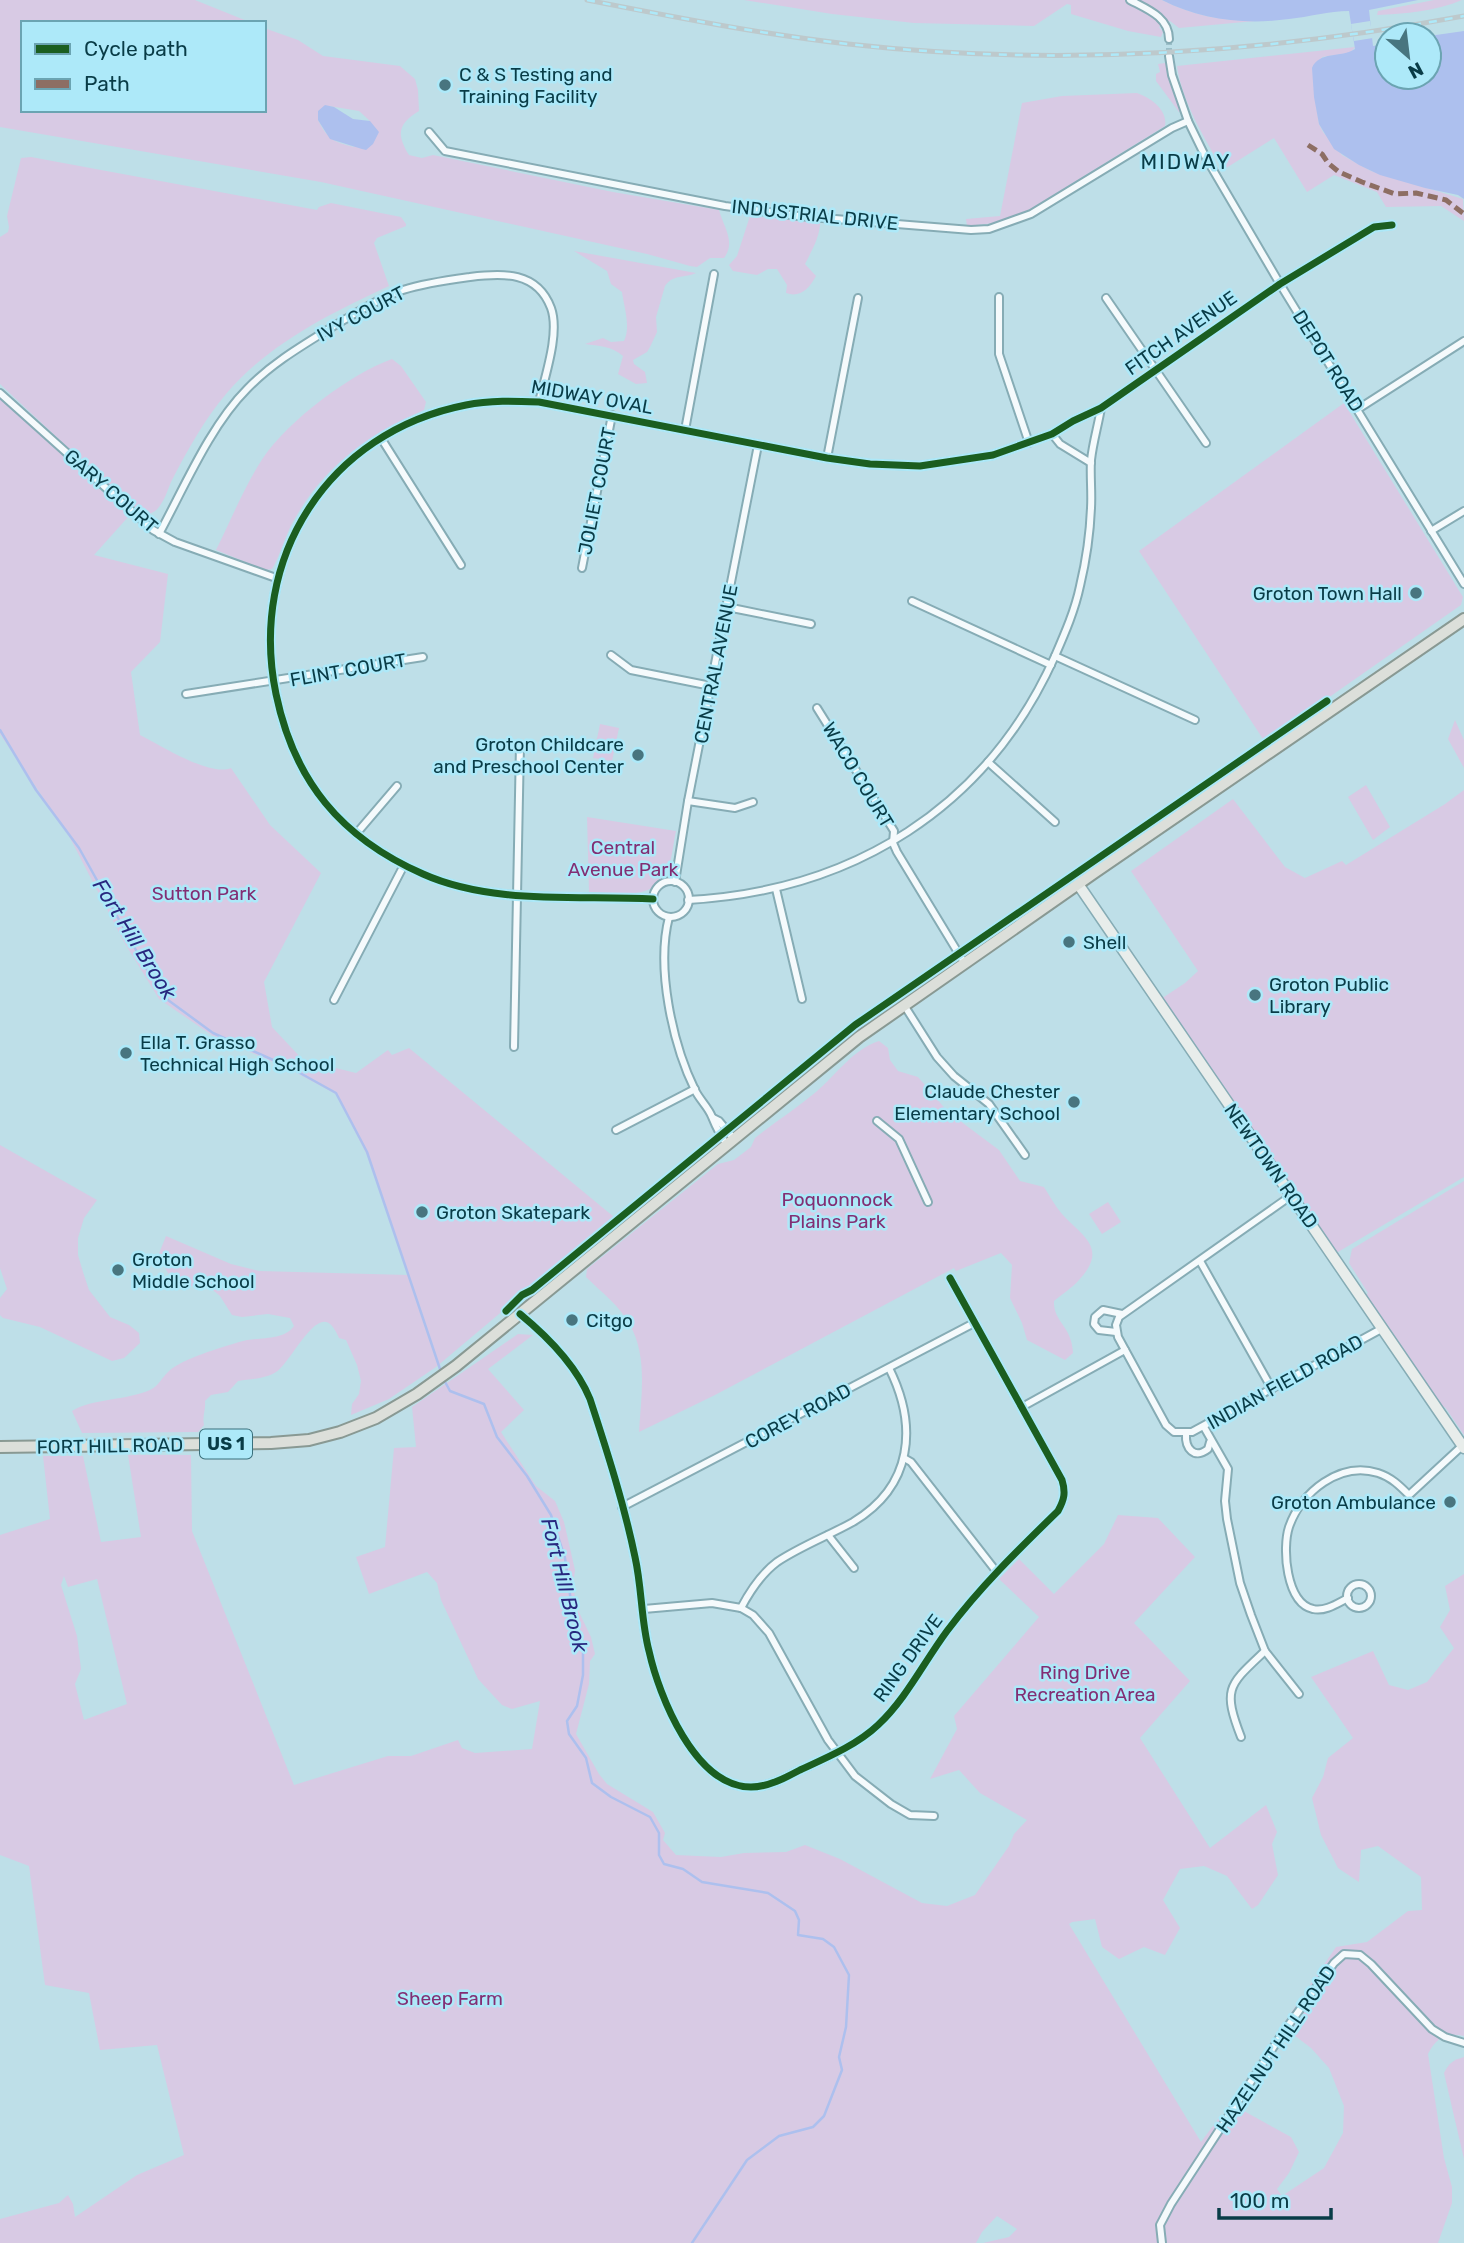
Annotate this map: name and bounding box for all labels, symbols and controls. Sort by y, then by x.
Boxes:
legend [21,21,266,112]
north arrow [1373,21,1443,91]
text: Cycle path [84,36,188,61]
text: N [1404,57,1427,84]
place label: C & S Testing and Training Facility [459,63,613,108]
text: Path [84,71,130,96]
marker: C & S Testing and Training Facility [437,77,453,93]
district label: MIDWAY [1140,149,1232,174]
street label: INDUSTRIAL DRIVE [731,195,899,235]
street label: IVY COURT [313,281,409,347]
street label: FITCH AVENUE [1121,286,1241,380]
street label: DEPOT ROAD [1288,306,1368,416]
street label: MIDWAY OVAL [529,375,655,419]
street label: JOLIET COURT [573,425,621,557]
street label: GARY COURT [60,444,162,538]
street label: CENTRAL AVENUE [689,582,743,746]
place label: Groton Town Hall [1253,582,1402,605]
marker: Groton Town Hall [1408,585,1424,601]
street label: FLINT COURT [288,648,408,692]
street label: WACO COURT [817,718,899,832]
place label: Groton Childcare and Preschool Center [433,733,625,778]
marker: Groton Childcare and Preschool Center [630,747,646,763]
park label: Central Avenue Park [568,836,679,881]
water label: Fort Hill Brook [88,874,183,1005]
park label: Sutton Park [152,882,257,905]
place label: Shell [1083,931,1126,954]
marker: Shell [1061,934,1077,950]
place label: Groton Public Library [1269,973,1389,1018]
marker: Groton Public Library [1247,987,1263,1003]
place label: Ella T. Grasso Technical High School [140,1031,334,1076]
marker: Ella T. Grasso Technical High School [118,1045,134,1061]
place label: Claude Chester Elementary School [894,1080,1061,1125]
marker: Claude Chester Elementary School [1066,1094,1082,1110]
street label: NEWTOWN ROAD [1219,1099,1323,1233]
park label: Poquonnock Plains Park [782,1188,893,1233]
place label: Groton Skatepark [436,1201,590,1224]
marker: Groton Skatepark [414,1204,430,1220]
place label: Groton Middle School [132,1248,255,1293]
marker: Groton Middle School [110,1262,126,1278]
place label: Citgo [586,1309,633,1332]
marker: Citgo [564,1312,580,1328]
street label: INDIAN FIELD ROAD [1203,1330,1367,1434]
street label: COREY ROAD [741,1378,855,1454]
road number: US 1 [200,1429,252,1458]
street label: FORT HILL ROAD [37,1433,183,1459]
place label: Groton Ambulance [1271,1491,1436,1514]
marker: Groton Ambulance [1442,1494,1458,1510]
water label: Fort Hill Brook [536,1515,594,1656]
street label: RING DRIVE [868,1610,948,1706]
park label: Ring Drive Recreation Area [1014,1661,1156,1706]
street label: HAZELNUT HILL ROAD [1211,1961,1341,2137]
park label: Sheep Farm [397,1987,503,2010]
scale bar [1219,2176,1331,2220]
text: 100 m [1230,2188,1289,2213]

